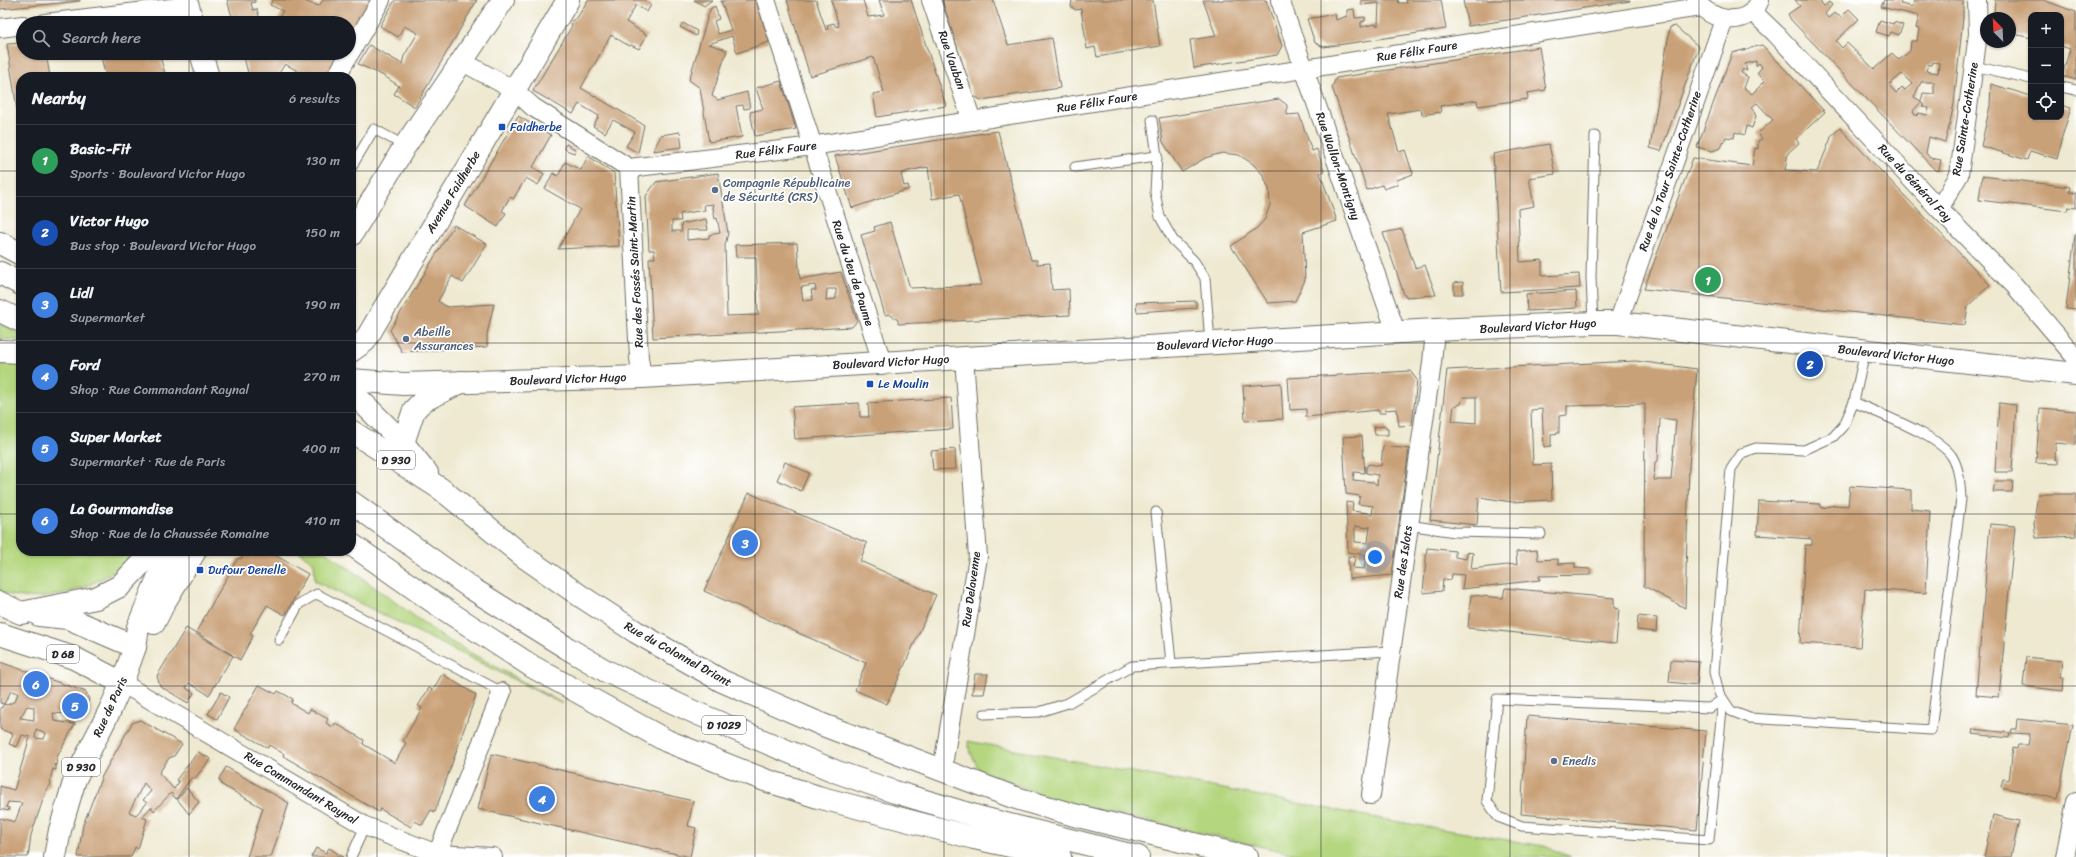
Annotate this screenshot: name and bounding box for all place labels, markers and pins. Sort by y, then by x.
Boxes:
place label: Faidherbe [510,116,562,138]
marker: Faidherbe [497,122,507,132]
place label: Compagnie Républicaine de Sécurité (CRS) [723,172,850,208]
marker: Compagnie Républicaine de Sécurité (CRS) [710,185,720,195]
pin: 1 [1695,265,1721,295]
place label: Abeille Assurances [413,321,474,357]
marker: Abeille Assurances [401,334,411,344]
pin: 2 [1797,349,1823,379]
place label: Le Moulin [878,373,929,395]
marker: Le Moulin [865,379,875,389]
pin: 3 [732,528,758,558]
place label: Dufour Denelle [208,559,286,581]
marker: Dufour Denelle [195,565,205,575]
pin: 6 [23,669,49,699]
pin: 5 [62,691,88,721]
place label: Enedis [1562,750,1596,772]
marker: Enedis [1549,756,1559,766]
pin: 4 [529,784,555,814]

